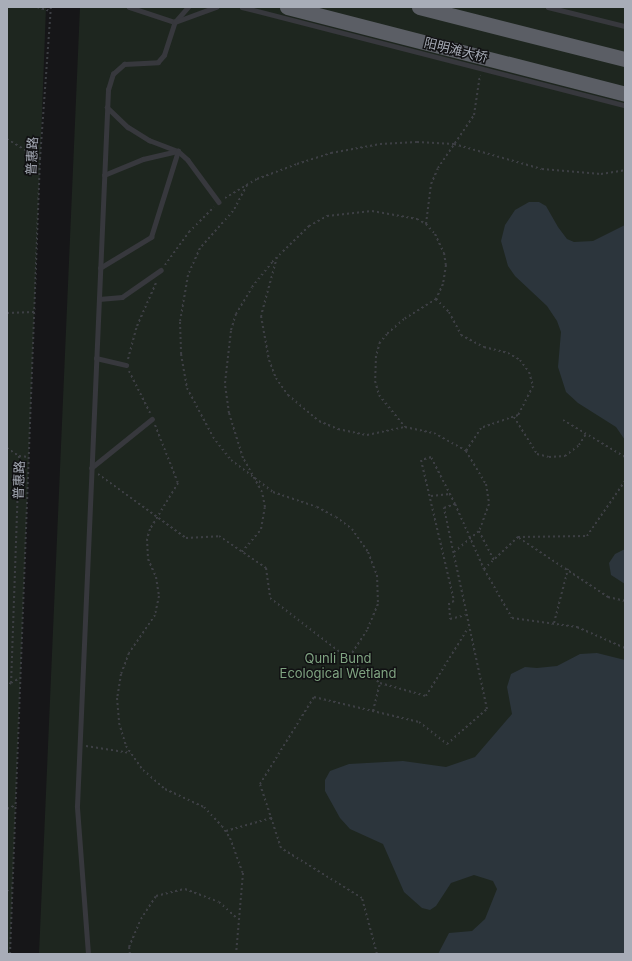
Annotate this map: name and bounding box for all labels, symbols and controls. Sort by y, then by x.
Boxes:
street label: 阳明滩大桥 [423,35,489,65]
street label: 普惠路 [23,136,41,176]
street label: 普惠路 [11,460,27,500]
park label: Qunli Bund Ecological Wetland [280,651,396,682]

